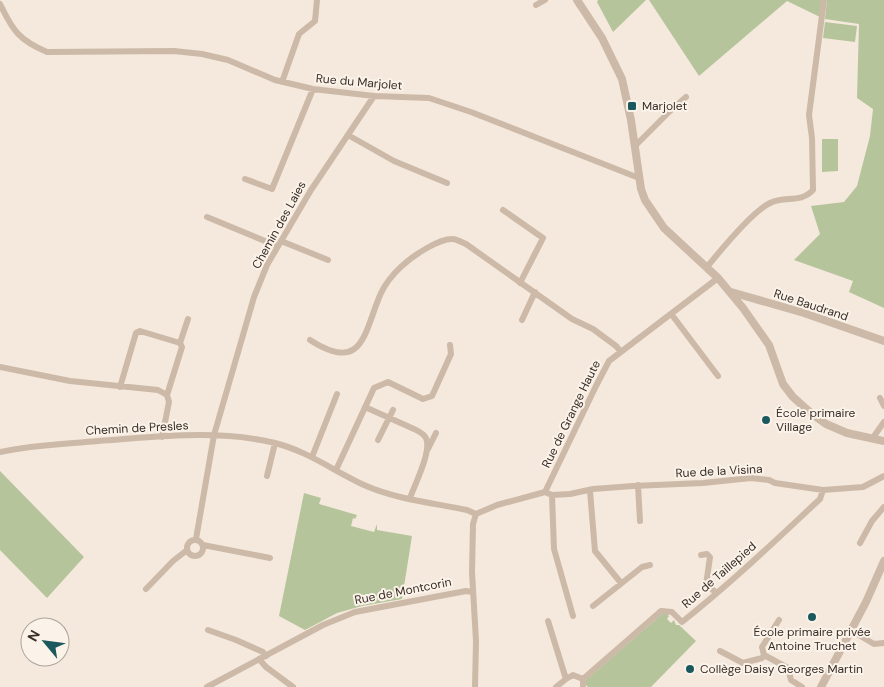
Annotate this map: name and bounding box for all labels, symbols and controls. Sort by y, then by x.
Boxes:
street label: Rue du Marjolet [315,70,403,94]
place label: Marjolet [642,98,687,114]
marker: Marjolet [626,100,638,112]
street label: Chemin des Laies [248,178,310,272]
street label: Rue Baudrand [772,285,850,325]
street label: Rue de Grange Haute [538,357,604,470]
place label: École primaire Village [776,405,856,435]
marker: École primaire Village [760,414,772,426]
street label: Chemin de Presles [85,417,189,439]
street label: Rue de la Visina [675,461,763,481]
street label: Rue de Taillepied [678,538,760,612]
street label: Rue de Montcorin [353,574,453,608]
marker: École primaire privée Antoine Truchet [806,611,818,623]
north arrow [20,617,70,667]
place label: École primaire privée Antoine Truchet [753,624,871,654]
text: N [23,627,44,645]
place label: Collège Daisy Georges Martin [700,661,863,677]
marker: Collège Daisy Georges Martin [684,663,696,675]

